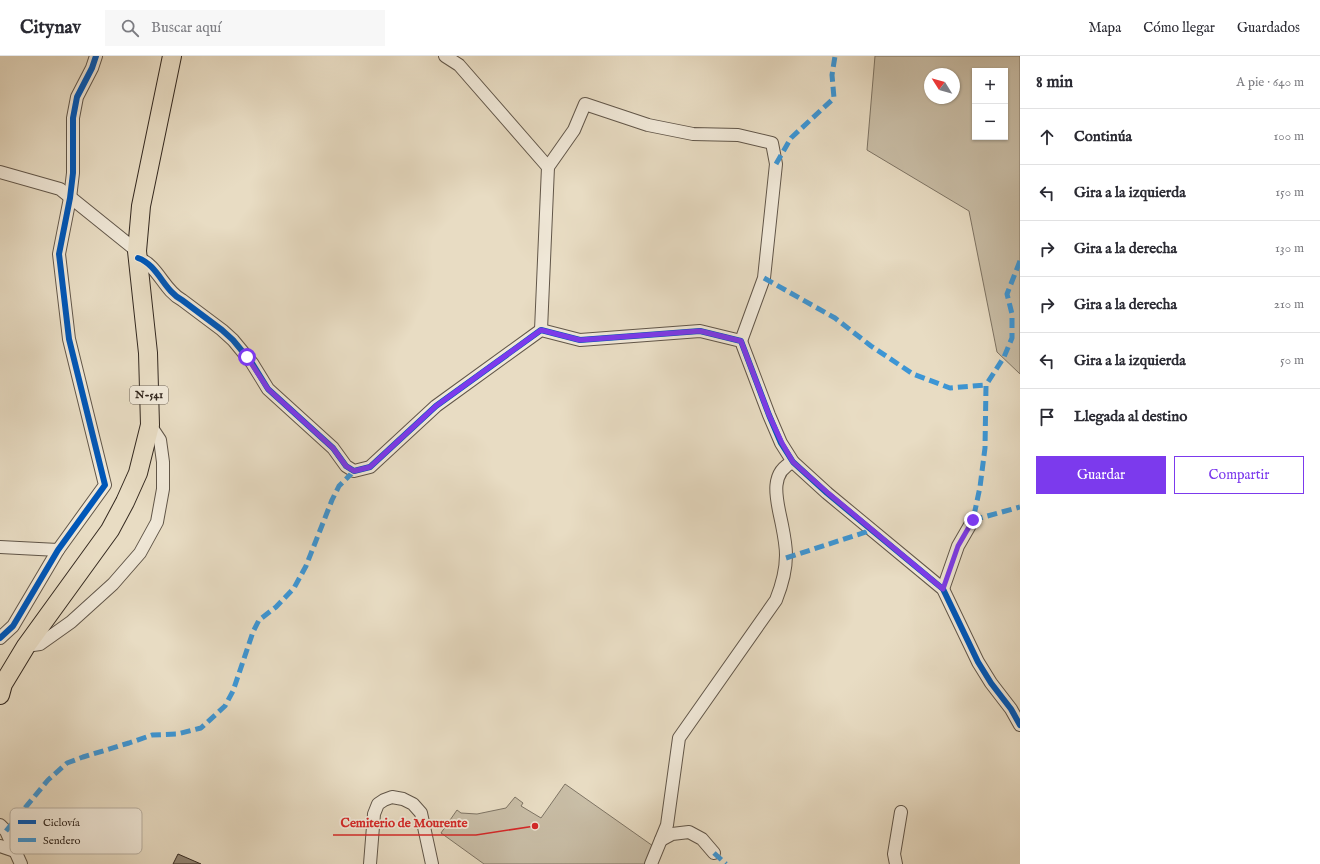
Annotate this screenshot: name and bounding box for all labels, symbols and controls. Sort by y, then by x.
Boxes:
search box [105,10,385,46]
text: Citynav [20,16,81,40]
icon: search [119,17,141,39]
text: Buscar aquí [151,18,221,37]
text: Mapa [1088,19,1121,37]
text: Cómo llegar [1143,19,1215,37]
text: Guardados [1237,19,1300,37]
north arrow [924,68,960,104]
map controls [972,68,1008,140]
button: + [972,68,1008,104]
text: 8 min [1036,72,1073,93]
text: A pie · 640 m [1236,74,1304,91]
button: − [972,104,1008,140]
icon: ahead [1036,126,1058,148]
text: Continúa [1074,127,1132,146]
text: 100 m [1274,128,1304,145]
icon: left [1036,182,1058,204]
text: Gira a la izquierda [1074,183,1186,202]
text: 150 m [1275,184,1304,201]
icon: right [1036,238,1058,260]
text: Gira a la derecha [1074,239,1177,258]
text: 130 m [1275,240,1304,257]
icon: right [1036,294,1058,316]
text: Gira a la derecha [1074,295,1177,314]
text: 210 m [1274,296,1304,313]
route start [238,348,256,366]
icon: left [1036,350,1058,372]
text: Gira a la izquierda [1074,351,1186,370]
text: 50 m [1280,352,1304,369]
road number: N-541 [130,386,168,404]
icon: arrive [1036,406,1058,428]
text: Llegada al destino [1074,407,1187,426]
button: Guardar [1036,456,1166,494]
button: Compartir [1174,456,1304,494]
route end [964,511,982,529]
legend [10,808,142,854]
callout: Cemiterio de Mourente [333,810,476,835]
text: Cemiterio de Mourente [341,815,467,832]
text: Ciclovía [43,816,80,830]
text: Sendero [43,834,81,848]

